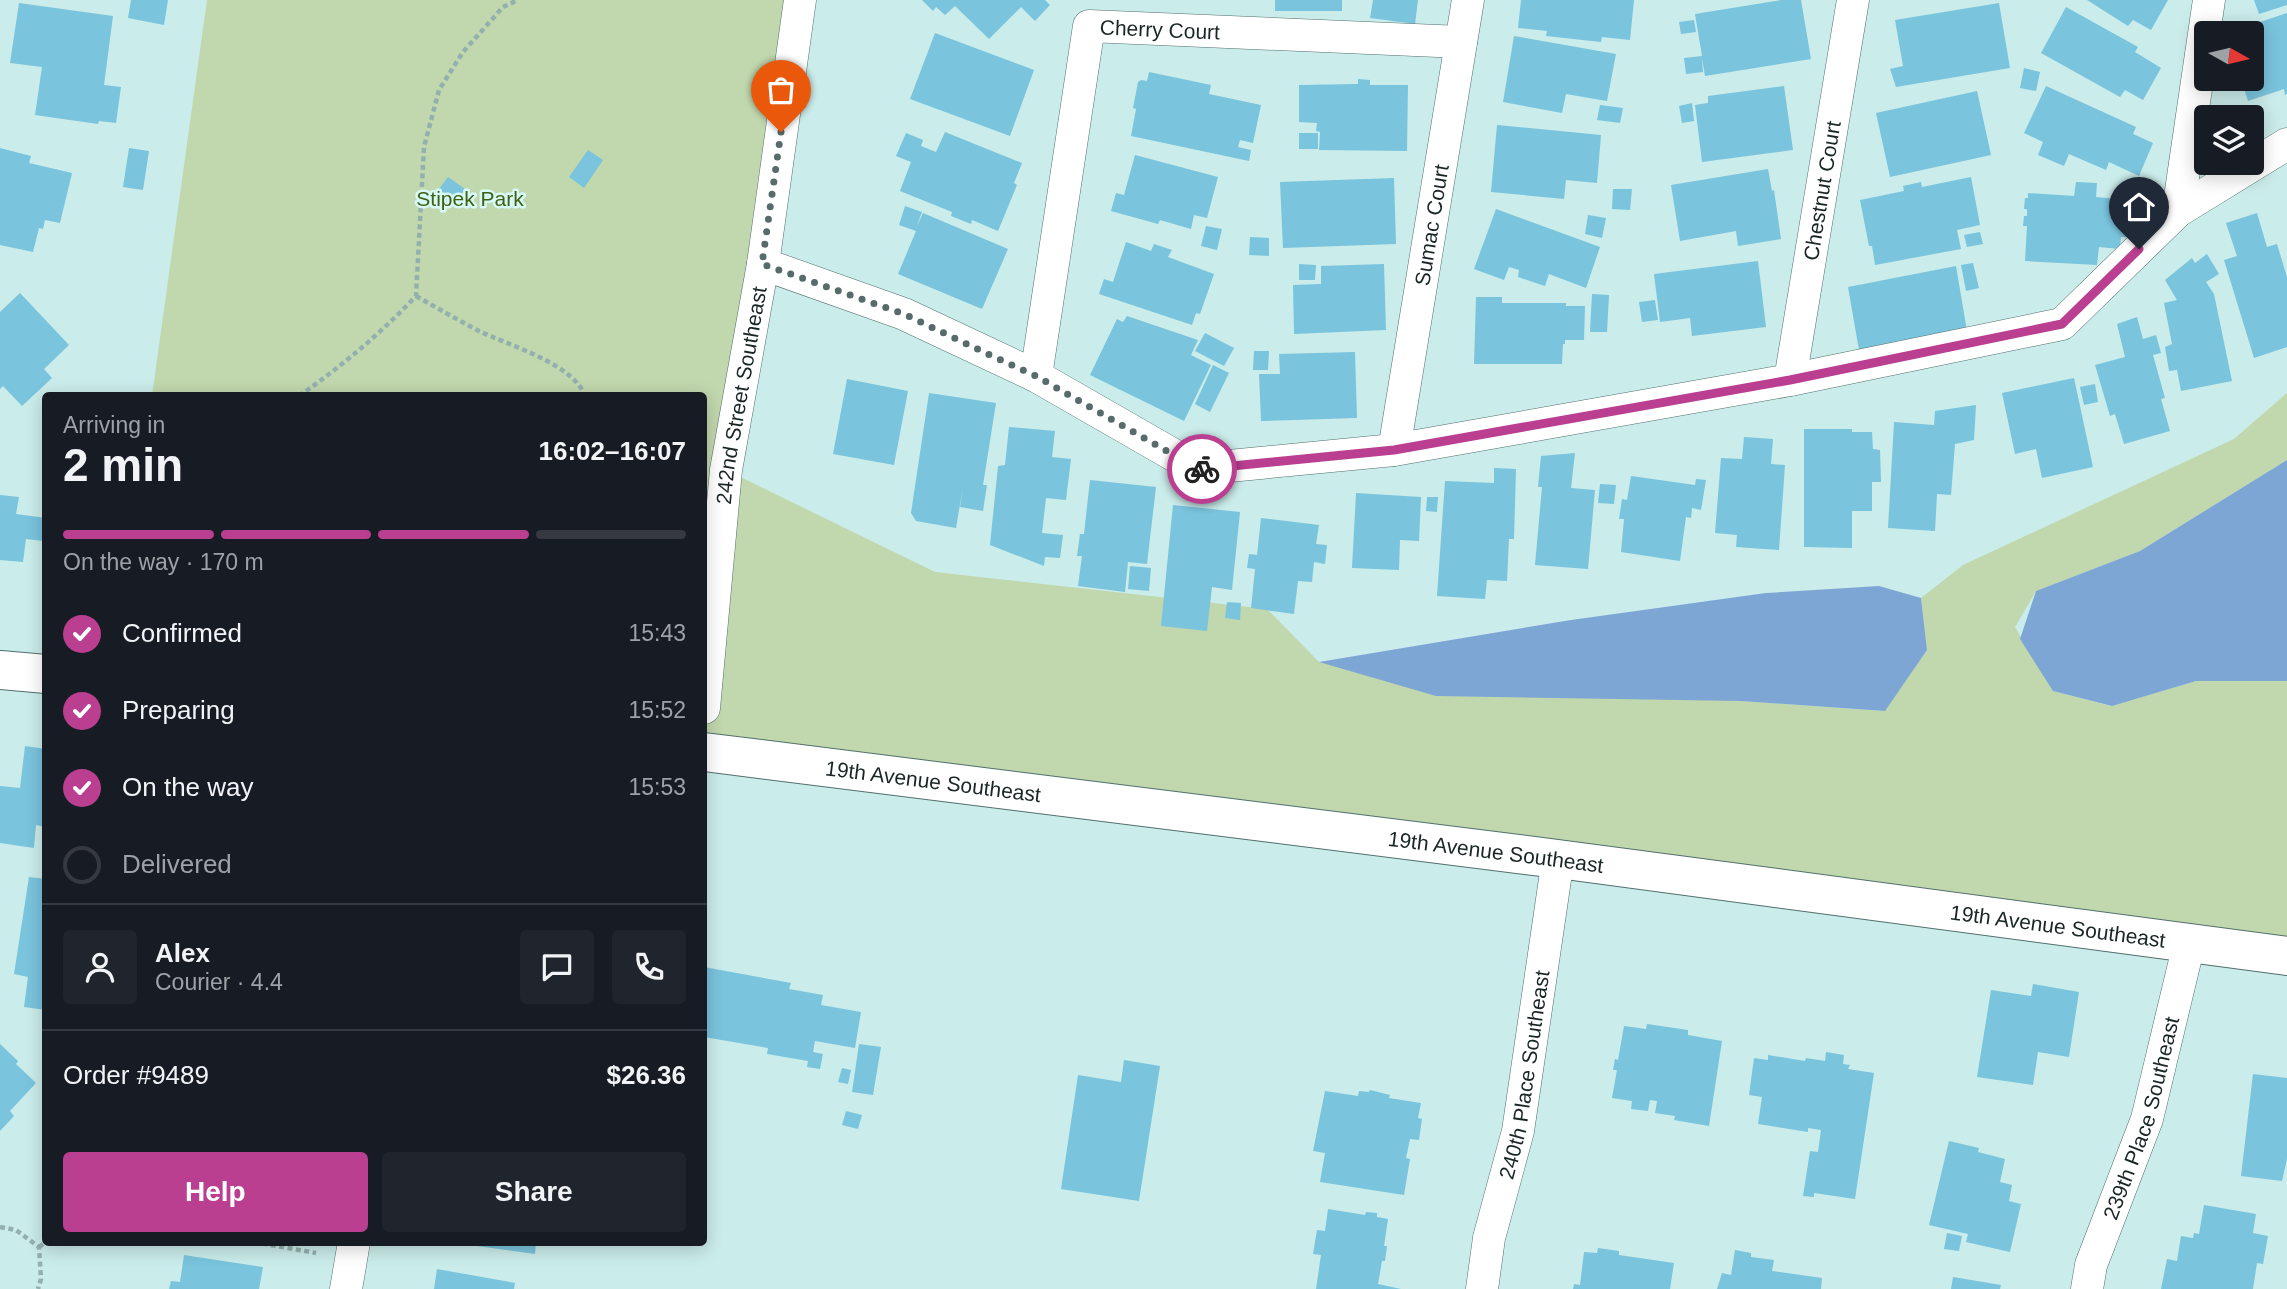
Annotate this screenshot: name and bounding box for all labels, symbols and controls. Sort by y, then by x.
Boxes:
street label: Cherry Court [1099,15,1221,43]
north arrow [2194,21,2264,91]
map controls [2194,21,2264,175]
pin [751,60,811,132]
icon: bag [762,71,800,109]
button: layers [2194,105,2264,175]
street label: Chestnut Court [1798,119,1844,262]
street label: Sumac Court [1410,163,1452,287]
pin [2109,177,2169,249]
park label: Stipek Park [416,187,524,210]
icon: home [2120,188,2158,226]
street label: 242nd Street Southeast [711,284,770,505]
text: Arriving in [63,412,165,438]
courier [1167,434,1237,504]
text: 16:02–16:07 [539,436,686,466]
text: 2 min [63,439,183,491]
icon: bike [1183,450,1221,488]
text: On the way · 170 m [63,549,264,575]
icon: check [63,615,101,653]
text: Confirmed [122,618,242,648]
text: 15:43 [628,620,686,646]
icon: check [63,692,101,730]
text: Preparing [122,695,235,725]
text: 15:52 [628,697,686,723]
street label: 19th Avenue Southeast [824,756,1042,806]
icon: check [63,769,101,807]
text: On the way [122,772,254,802]
text: 15:53 [628,774,686,800]
street label: 19th Avenue Southeast [1387,826,1605,876]
text: Delivered [122,849,232,879]
street label: 19th Avenue Southeast [1949,900,2167,951]
button: person [63,930,137,1004]
button: chat [520,930,594,1004]
button: phone [612,930,686,1004]
text: Alex [155,938,210,968]
street label: 240th Place Southeast [1494,968,1553,1181]
text: Courier · 4.4 [155,969,283,995]
street label: 239th Place Southeast [2098,1014,2183,1223]
text: Order #9489 [63,1060,209,1090]
text: $26.36 [606,1060,686,1090]
button: Help [63,1152,368,1232]
button: Share [382,1152,686,1232]

